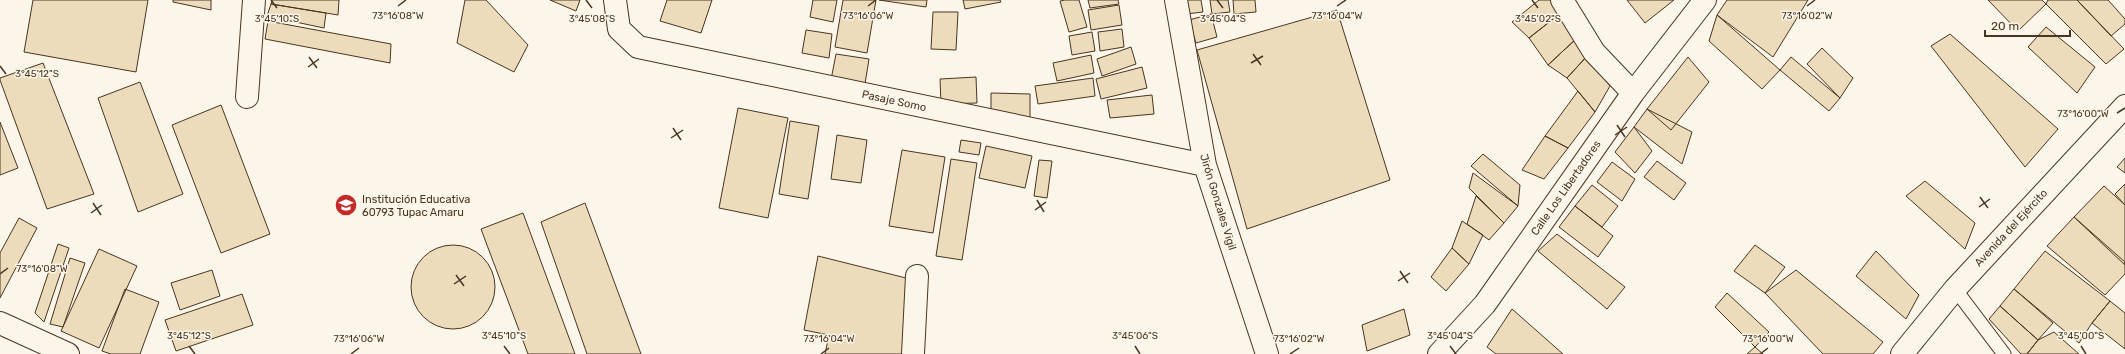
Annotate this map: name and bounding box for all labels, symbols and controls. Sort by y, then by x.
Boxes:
text: 73°16'08"W [372,10,424,22]
text: 73°16'06"W [843,10,893,22]
text: 73°16'04"W [1311,10,1363,22]
text: 73°16'02"W [1781,10,1833,22]
scale bar [1985,12,2070,38]
text: 3°45'10"S [255,13,299,25]
text: 3°45'08"S [569,13,615,25]
text: 3°45'04"S [1200,13,1246,25]
text: 3°45'02"S [1515,13,1561,25]
text: 20 m [1991,19,2019,33]
text: 3°45'12"S [15,68,59,80]
street label: Pasaje Somo [861,88,927,114]
text: 73°16'00"W [2057,108,2109,120]
street label: Calle Los Libertadores [1528,138,1604,238]
street label: Jirón Gonzales Vigil [1197,152,1239,252]
street label: Avenida del Ejército [1972,187,2050,269]
school or university icon: Institución Educativa 60793 Tupac Amaru [333,192,359,218]
place label: Institución Educativa 60793 Tupac Amaru [362,193,470,219]
text: 73°16'08"W [16,263,68,275]
text: 3°45'12"S [167,330,211,342]
text: 3°45'10"S [482,330,526,342]
text: 3°45'06"S [1112,330,1158,342]
text: 3°45'04"S [1427,330,1473,342]
text: 3°45'00"S [2058,330,2104,342]
text: 73°16'06"W [334,333,384,345]
text: 73°16'04"W [803,333,855,345]
text: 73°16'02"W [1273,333,1325,345]
text: 73°16'00"W [1742,333,1794,345]

